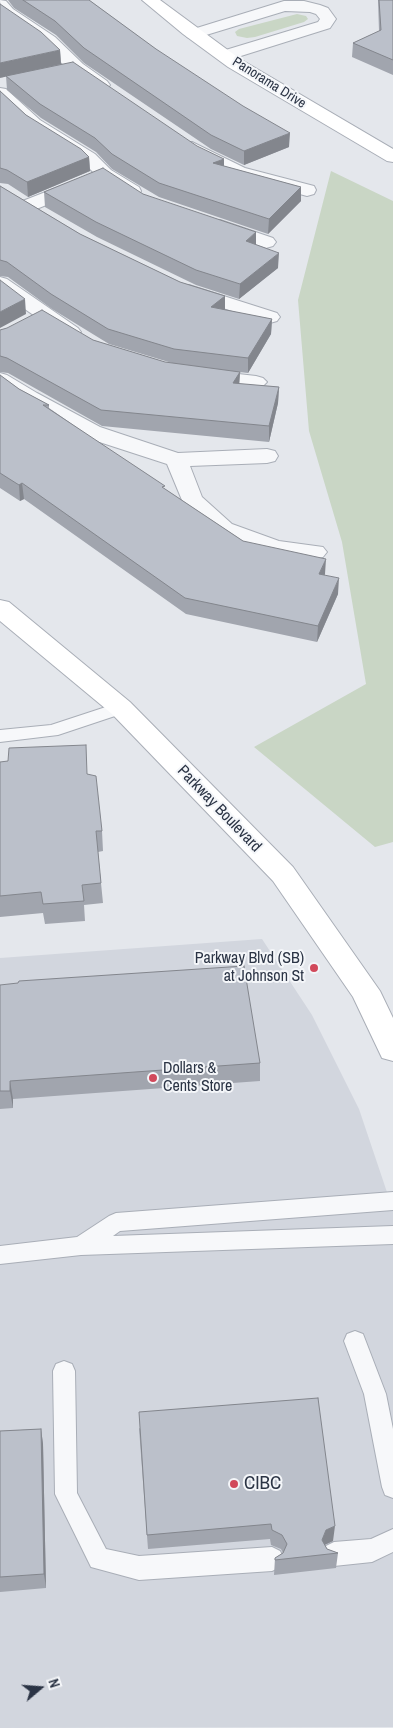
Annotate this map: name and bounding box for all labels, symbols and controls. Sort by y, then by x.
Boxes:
street label: Panorama Drive [229,54,309,112]
street label: Parkway Boulevard [173,762,265,856]
place label: Parkway Blvd (SB) at Johnson St [195,949,304,987]
marker: Parkway Blvd (SB) at Johnson St [308,962,320,974]
place label: Dollars & Cents Store [163,1059,232,1097]
marker: Dollars & Cents Store [147,1072,159,1084]
place label: CIBC [244,1473,281,1495]
marker: CIBC [228,1478,240,1490]
north arrow [15,1663,65,1713]
text: N [44,1677,64,1690]

